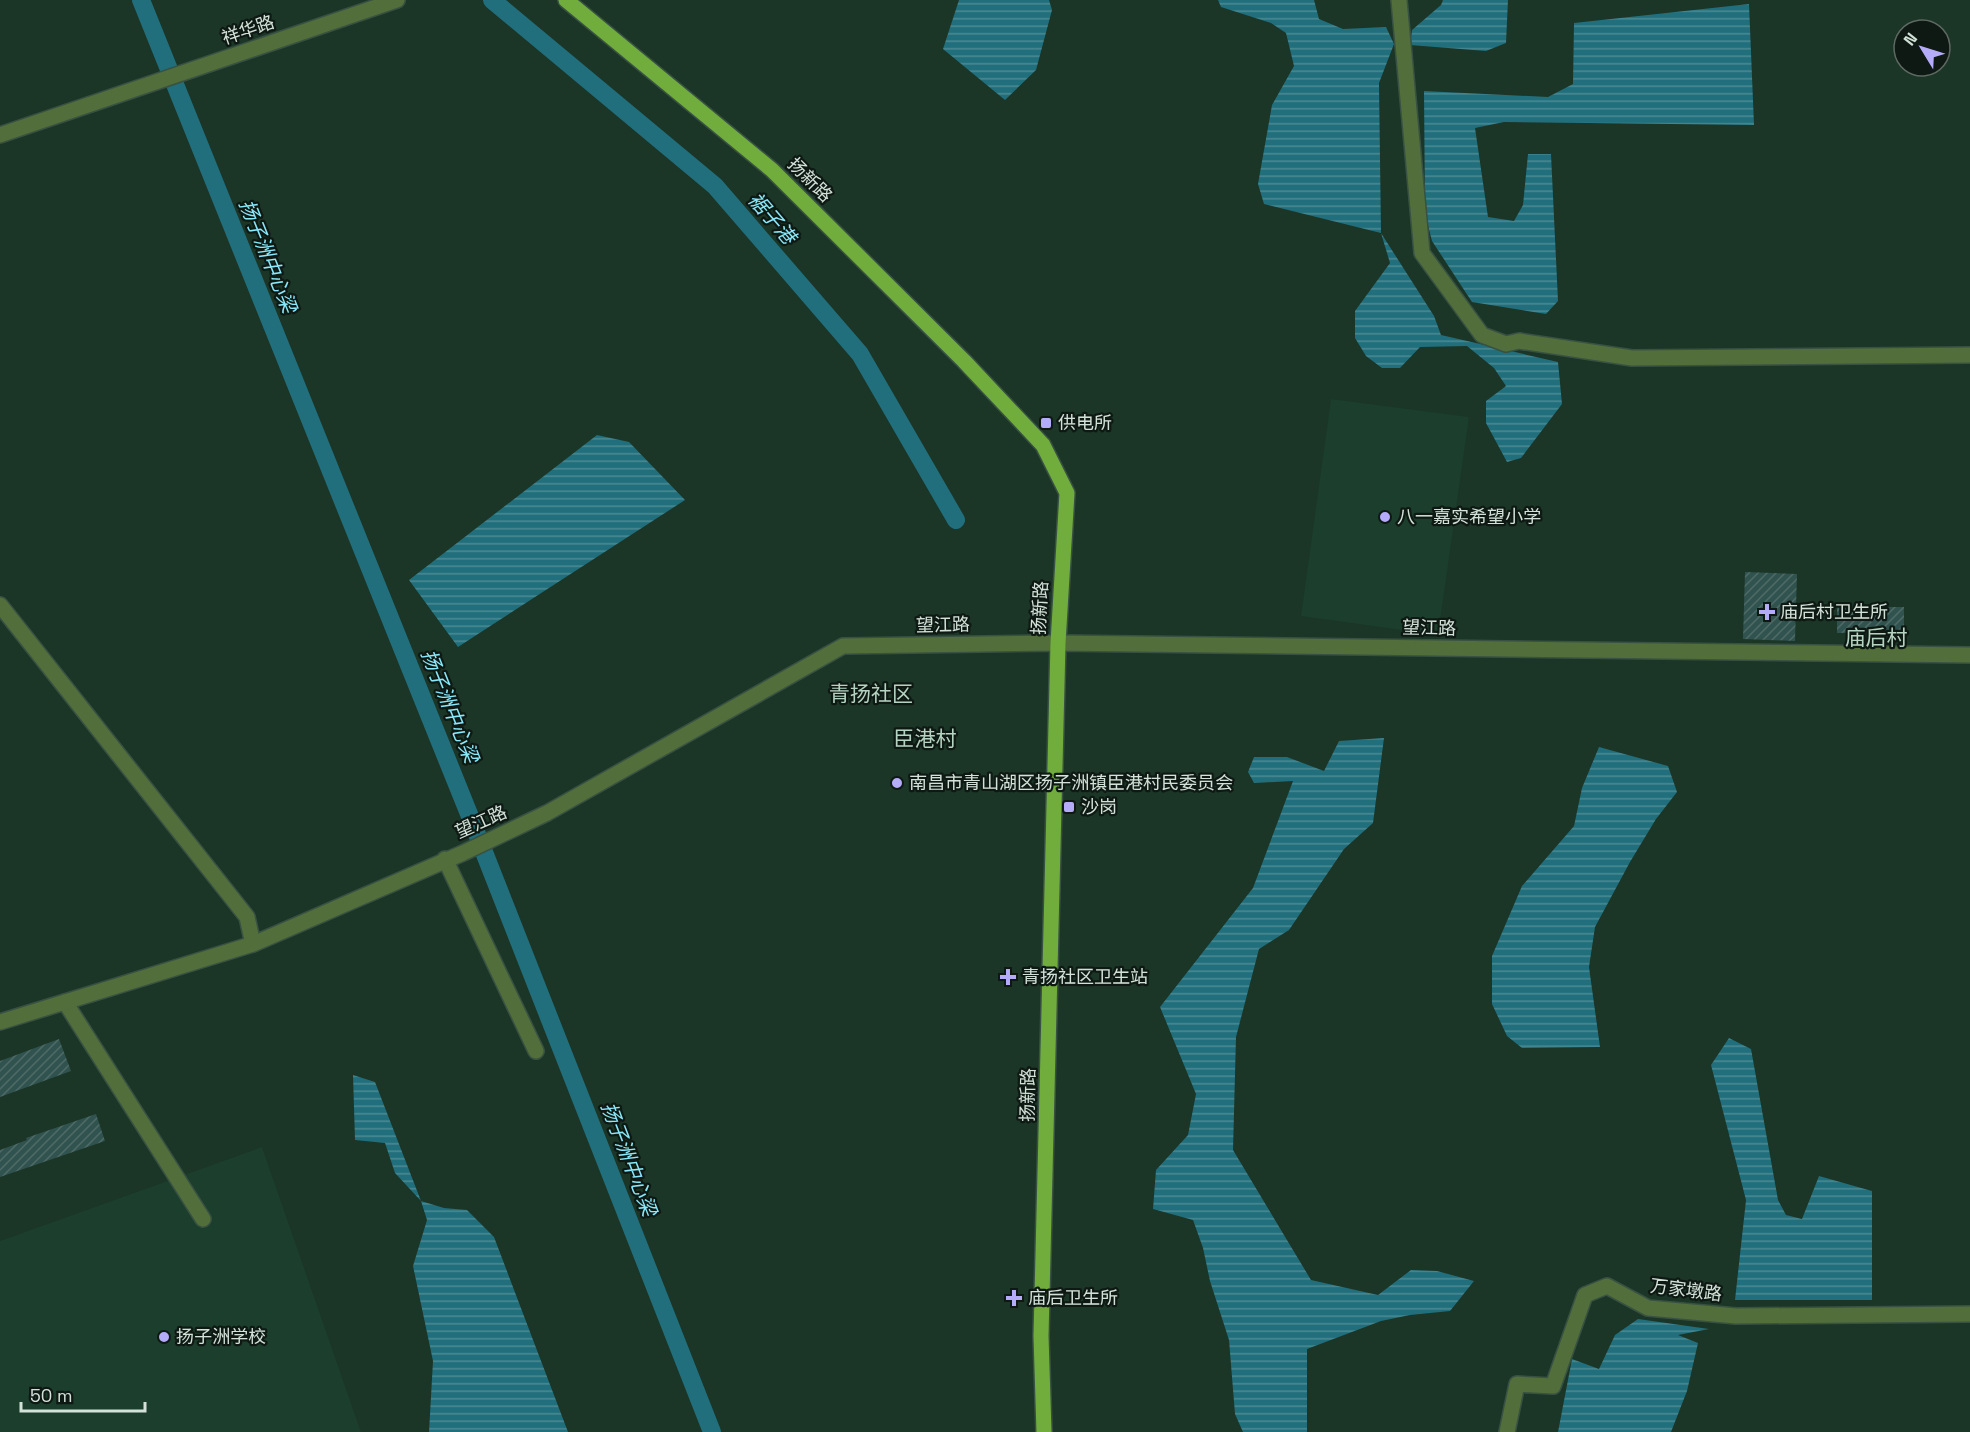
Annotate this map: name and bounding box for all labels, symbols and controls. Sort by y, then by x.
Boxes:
street label: 祥华路 [219,10,277,49]
north arrow [1892,18,1952,78]
text: N [1899,28,1922,50]
street label: 扬新路 [783,152,838,207]
water label: 裾子港 [743,187,803,251]
water label: 扬子洲中心梁 [233,195,303,318]
place label: 供电所 [1058,411,1112,434]
marker: 供电所 [1039,416,1053,430]
place label: 八一嘉实希望小学 [1397,505,1541,528]
marker: 八一嘉实希望小学 [1378,510,1392,524]
street label: 扬新路 [1027,580,1052,636]
place label: 庙后村卫生所 [1780,600,1888,623]
marker: 庙后村卫生所 [1758,603,1776,621]
street label: 望江路 [916,613,970,636]
street label: 望江路 [1402,616,1456,639]
district label: 庙后村 [1845,624,1908,651]
water label: 扬子洲中心梁 [415,645,485,768]
district label: 青扬社区 [829,680,913,707]
district label: 臣港村 [894,725,957,752]
place label: 南昌市青山湖区扬子洲镇臣港村民委员会 [909,771,1233,794]
marker: 南昌市青山湖区扬子洲镇臣港村民委员会 [890,776,904,790]
place label: 沙岗 [1081,795,1117,818]
street label: 望江路 [451,800,510,843]
marker: 沙岗 [1062,800,1076,814]
place label: 青扬社区卫生站 [1022,965,1148,988]
marker: 青扬社区卫生站 [999,968,1017,986]
street label: 扬新路 [1016,1068,1039,1122]
water label: 扬子洲中心梁 [595,1098,663,1222]
street label: 万家墩路 [1649,1274,1723,1305]
place label: 庙后卫生所 [1028,1286,1118,1309]
marker: 庙后卫生所 [1005,1289,1023,1307]
place label: 扬子洲学校 [176,1325,266,1348]
marker: 扬子洲学校 [157,1330,171,1344]
scale bar [21,1375,146,1413]
text: 50 m [30,1384,72,1407]

